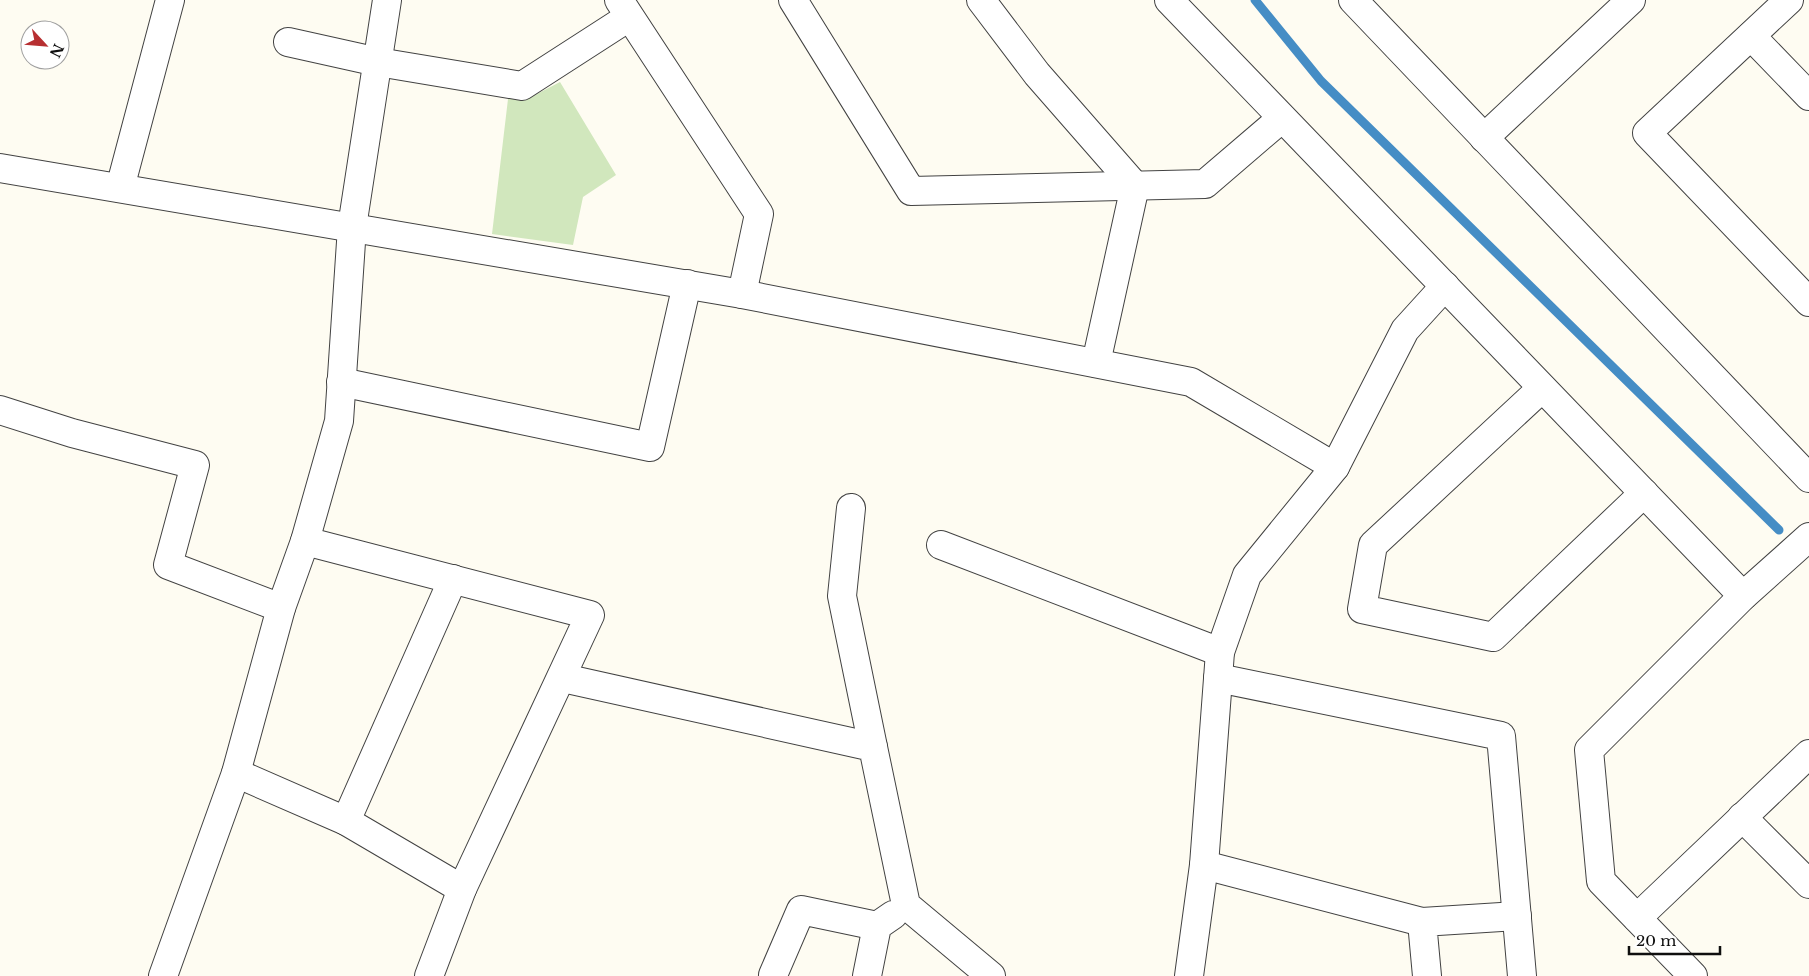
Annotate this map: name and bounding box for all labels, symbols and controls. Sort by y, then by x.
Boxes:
north arrow [20,20,70,70]
text: N [46,41,68,61]
scale bar [1629,924,1720,956]
text: 20 m [1636,931,1676,950]

